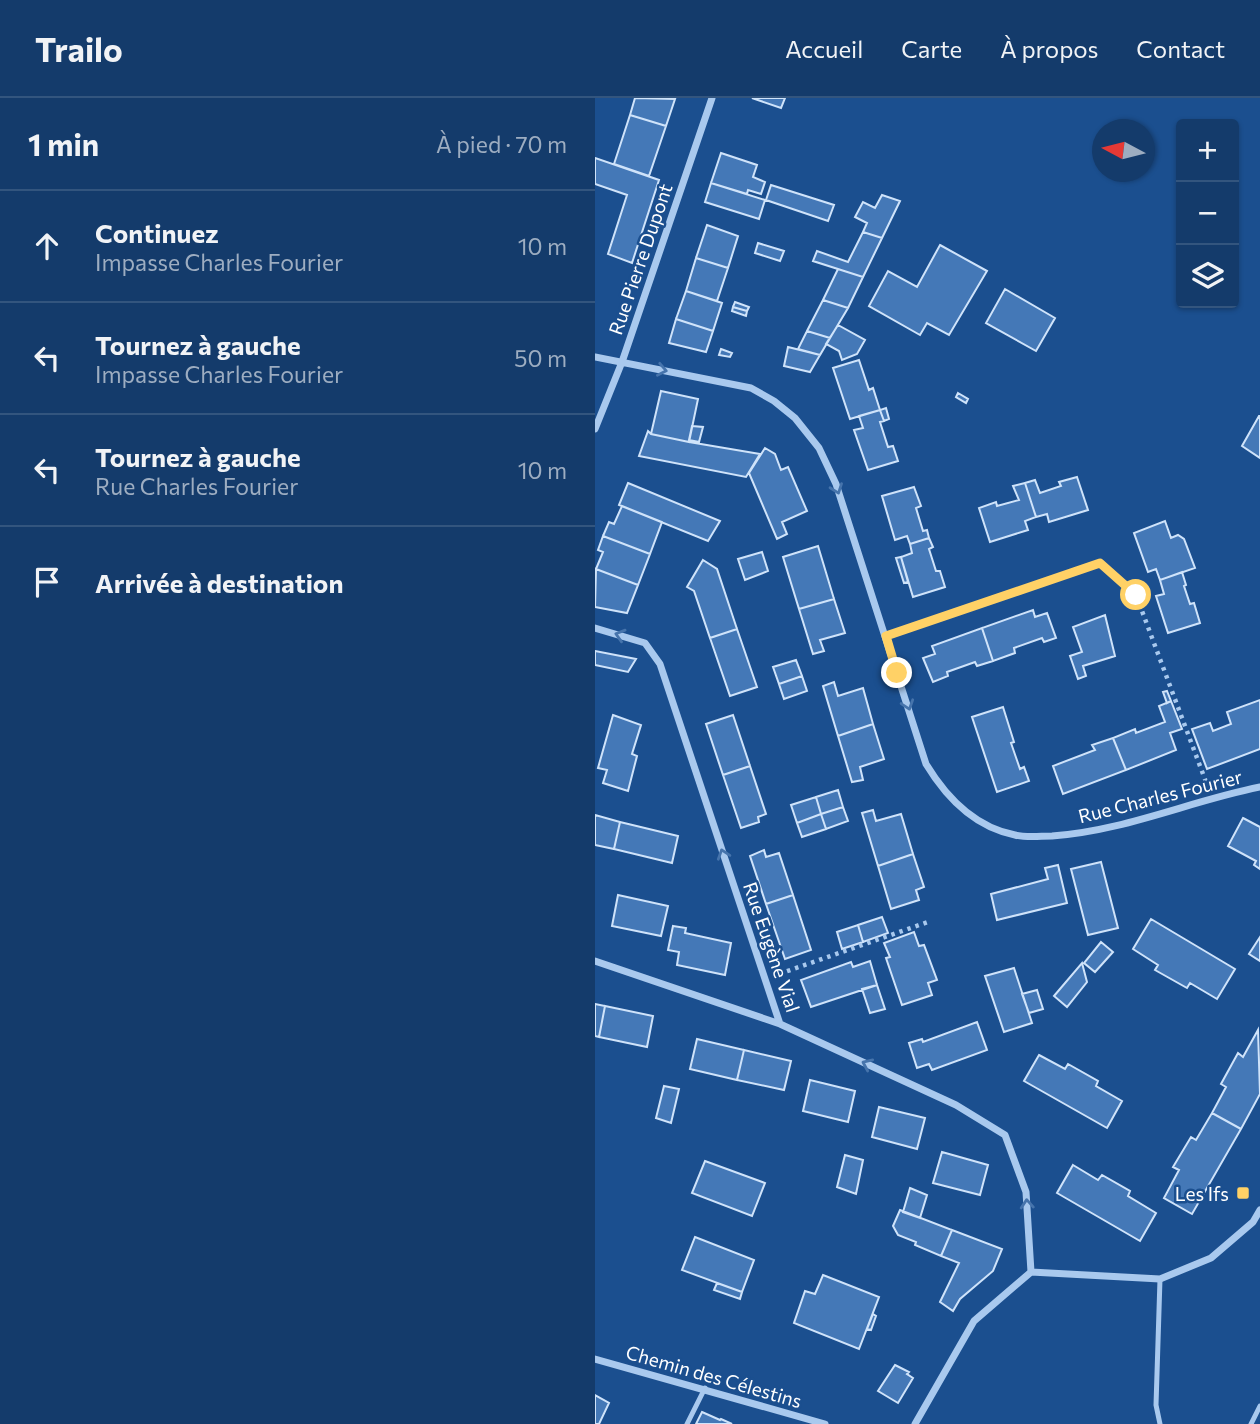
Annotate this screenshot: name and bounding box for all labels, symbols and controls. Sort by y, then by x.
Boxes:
text: Trailo [35,28,123,69]
text: Accueil [785,34,863,63]
text: Carte [901,34,962,63]
text: À propos [1000,34,1098,63]
text: Contact [1136,34,1225,63]
north arrow [1092,119,1155,182]
map controls [1176,119,1239,308]
button: + [1176,119,1239,182]
text: 1 min [28,125,99,162]
text: À pied · 70 m [436,130,567,158]
street label: Rue Pierre Dupont [603,180,677,337]
button: − [1176,182,1239,245]
text: Continuez [95,217,219,248]
icon: ahead [28,227,66,265]
text: 10 m [518,232,567,260]
button: layers [1176,245,1239,308]
text: Impasse Charles Fourier [95,248,343,276]
text: Tournez à gauche [95,329,301,360]
icon: left [28,339,66,377]
text: 50 m [514,344,567,372]
text: Impasse Charles Fourier [95,360,343,388]
one-way arrow [656,362,668,377]
text: Tournez à gauche [95,441,301,472]
icon: left [28,451,66,489]
text: 10 m [518,456,567,484]
text: Rue Charles Fourier [95,472,298,500]
one-way arrow [829,482,843,494]
icon: arrive [28,563,66,601]
text: Arrivée à destination [95,567,343,598]
route start [1120,579,1151,610]
one-way arrow [614,628,626,643]
route end [881,657,912,688]
one-way arrow [899,699,914,711]
street label: Rue Charles Fourier [1076,764,1245,827]
one-way arrow [717,848,731,860]
street label: Rue Eugène Vial [739,879,805,1015]
one-way arrow [862,1058,875,1072]
place label: Les Ifs [1175,1182,1229,1205]
marker: Les Ifs [1235,1185,1251,1201]
one-way arrow [1020,1198,1035,1209]
street label: Chemin des Célestins [623,1340,805,1412]

